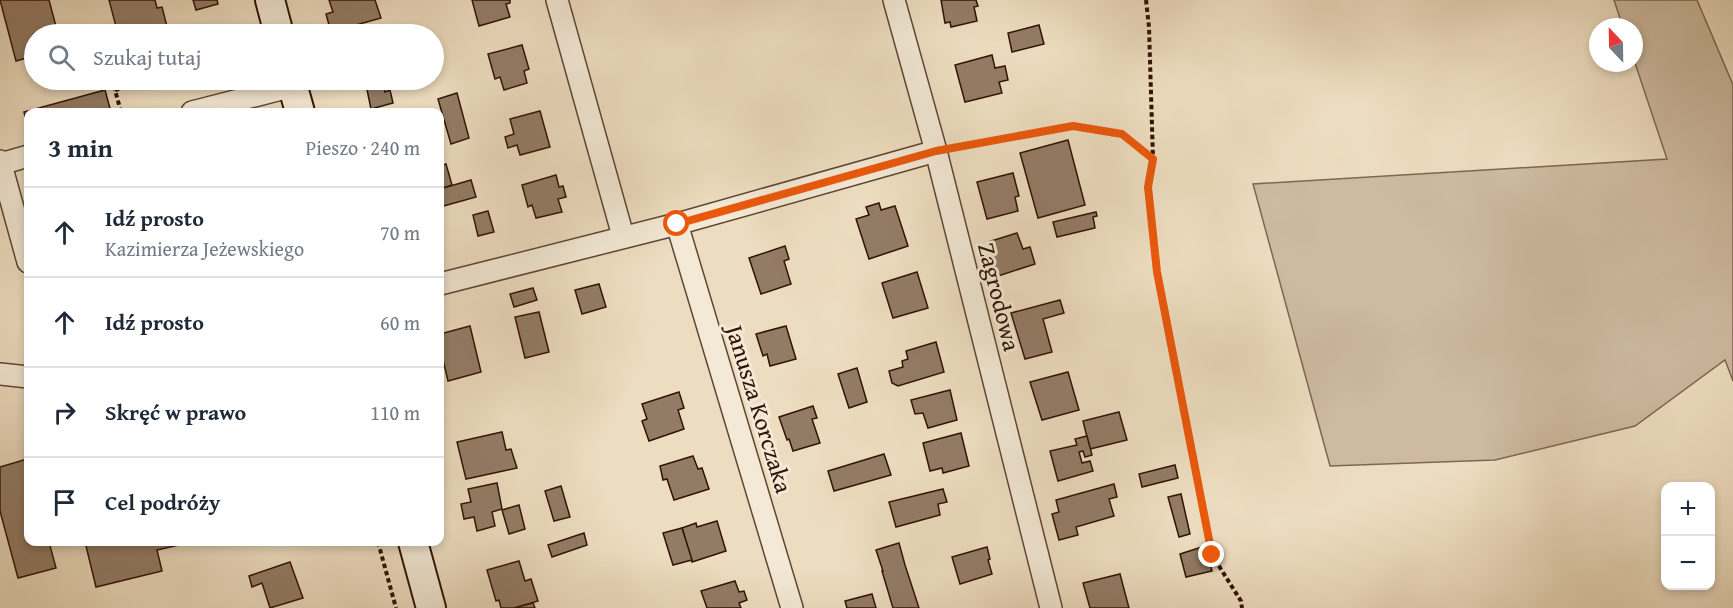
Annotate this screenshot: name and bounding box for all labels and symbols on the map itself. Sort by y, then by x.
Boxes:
north arrow [1589,18,1643,72]
route start [663,210,689,236]
street label: Zagrodowa [969,239,1030,355]
street label: Janusza Korczaka [716,318,802,498]
route end [1198,541,1224,567]

